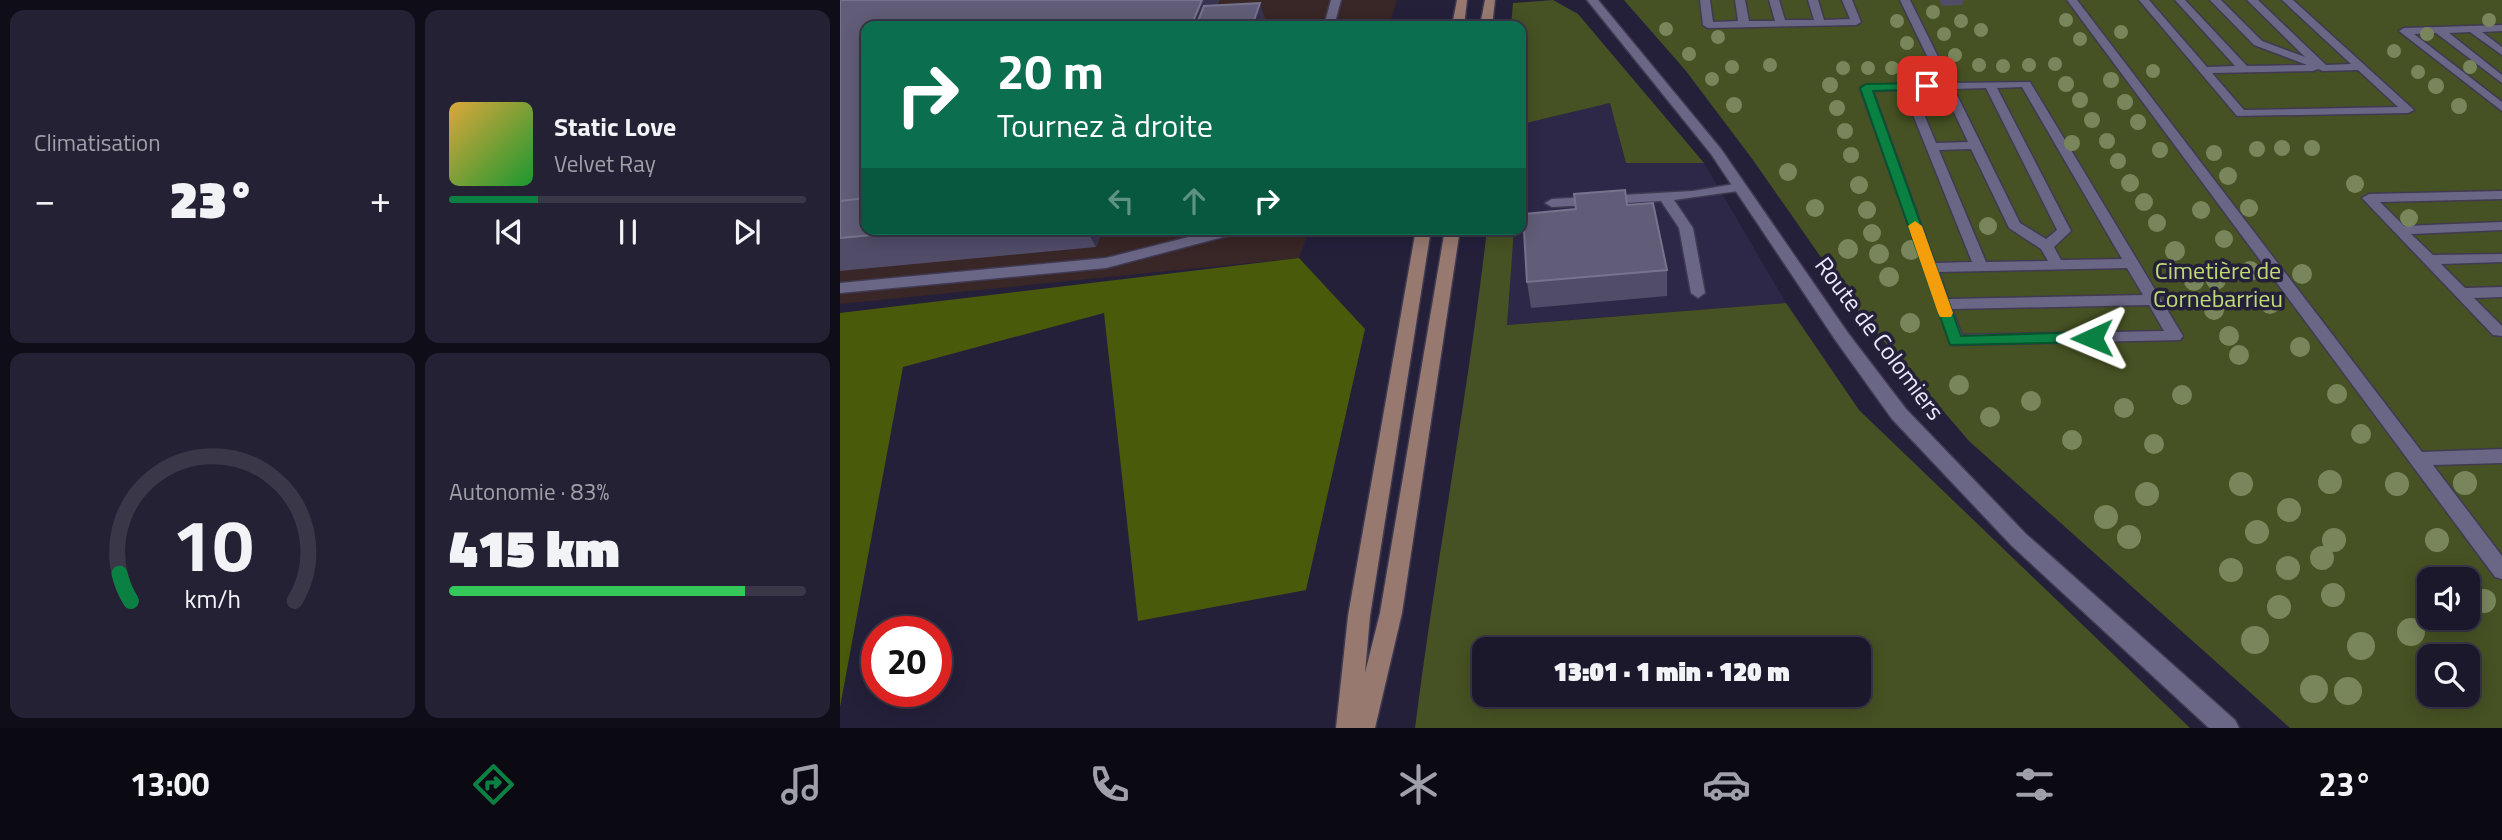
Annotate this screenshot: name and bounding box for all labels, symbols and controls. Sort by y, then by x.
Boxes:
text: 20 m [997,33,1104,108]
icon: right [882,49,973,140]
pin [1897,56,1957,116]
icon: arrive [1908,67,1946,105]
text: Tournez à droite [997,101,1213,149]
text: Static Love [554,107,676,146]
text: Climatisation [34,125,161,160]
text: Velvet Ray [554,146,656,181]
text: 23° [170,159,255,238]
text: − [34,170,55,228]
text: + [370,170,391,228]
icon: left [1102,182,1140,220]
icon: ahead [1175,182,1213,220]
icon: right [1248,182,1286,220]
icon: previous [490,213,528,251]
icon: pause [609,213,647,251]
icon: next [728,213,766,251]
street label: Route de Colomiers [1806,249,1954,427]
park label: Cimetière de Cornebarrieu [2153,252,2283,316]
position arrow [2055,301,2129,375]
text: Autonomie · 83% [449,474,609,509]
text: 10 [172,490,253,600]
text: 415 km [449,508,620,587]
map controls [2417,567,2480,707]
button: sound [2417,567,2480,630]
text: km/h [184,580,241,618]
speed limit sign: 20 [861,616,952,707]
button: search [2417,644,2480,707]
text: 13:01 · 1 min · 120 m [1553,652,1790,691]
text: 13:00 [130,760,210,808]
icon: directions [469,760,518,809]
icon: music [777,760,826,809]
icon: phone [1085,760,1134,809]
icon: climate [1394,760,1443,809]
icon: car [1702,760,1751,809]
icon: filters [2010,760,2059,809]
text: 23° [2318,760,2372,808]

